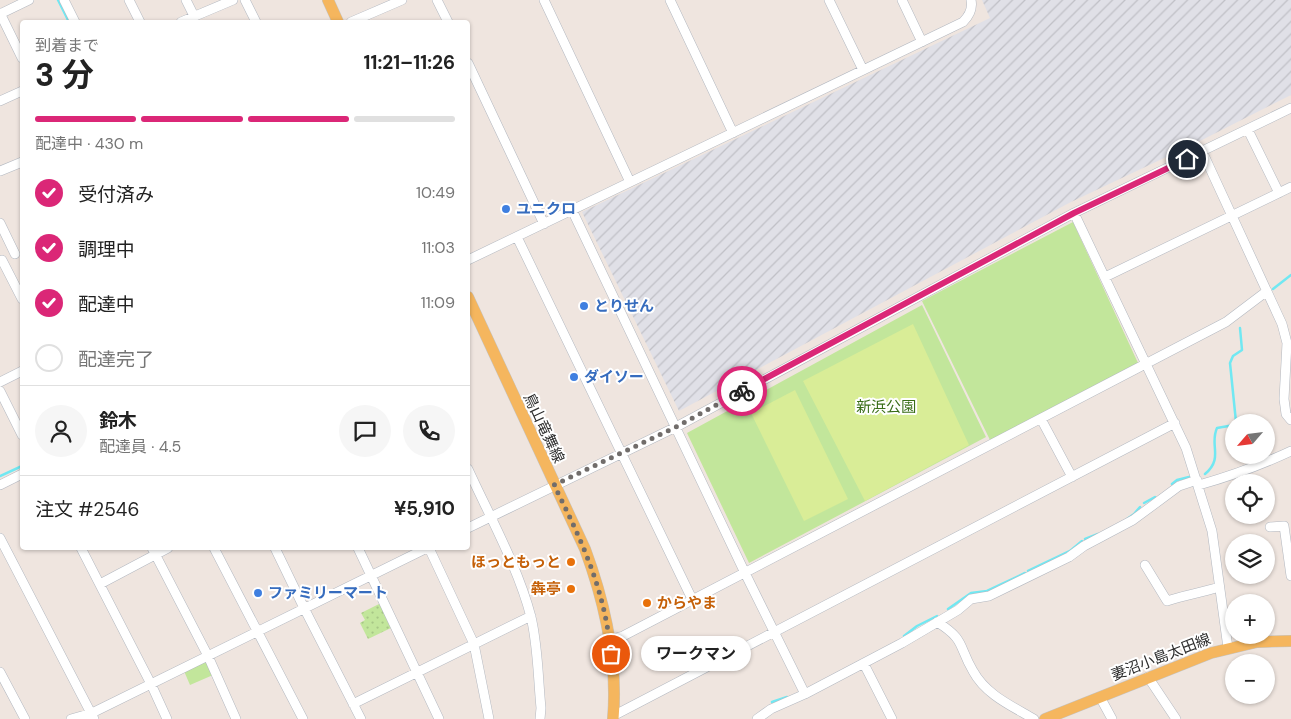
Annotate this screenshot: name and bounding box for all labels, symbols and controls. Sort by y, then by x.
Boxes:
text: 到着まで [35,35,99,56]
text: 11:21–11:26 [364,50,455,75]
text: 3 分 [35,54,94,96]
text: 配達中 · 430 m [35,133,143,154]
pin [1166,138,1208,180]
icon: home [1173,145,1201,173]
icon: check [35,179,63,207]
text: 受付済み [78,182,154,207]
text: 10:49 [416,182,455,203]
place label: ユニクロ [516,199,576,219]
marker: ユニクロ [500,203,512,215]
icon: check [35,234,63,262]
text: 調理中 [78,237,135,262]
text: 11:03 [421,237,455,258]
icon: check [35,289,63,317]
text: 配達中 [78,292,135,317]
text: 11:09 [421,292,455,313]
place label: とりせん [594,296,654,316]
marker: とりせん [578,300,590,312]
text: 配達完了 [78,347,154,372]
courier [717,366,767,416]
place label: ダイソー [584,367,644,387]
marker: ダイソー [568,371,580,383]
icon: bike [728,377,756,405]
street label: 鳥山竜舞線 [519,390,569,466]
park label: 新浜公園 [856,397,916,417]
button: person [35,405,87,457]
button: chat [339,405,391,457]
button: phone [403,405,455,457]
text: 鈴木 [99,408,137,433]
north arrow [1225,414,1275,464]
map controls [1225,414,1275,704]
text: 配達員 · 4.5 [99,436,181,457]
button: locate [1225,474,1275,524]
text: ¥5,910 [394,496,455,521]
text: 注文 #2546 [35,497,139,522]
button: layers [1225,534,1275,584]
place label: ほっともっと [471,552,561,572]
marker: ほっともっと [565,556,577,568]
place label: 犇亭 [531,579,561,599]
place label: ファミリーマート [268,583,388,603]
marker: 犇亭 [565,583,577,595]
marker: ファミリーマート [252,587,264,599]
place label: からやま [657,593,717,613]
button: + [1225,594,1275,644]
marker: からやま [641,597,653,609]
street label: 妻沼小島太田線 [1108,629,1214,685]
pin [590,633,632,675]
callout: ワークマン [641,636,751,672]
icon: bag [597,640,625,668]
text: ワークマン [656,643,736,664]
button: − [1225,654,1275,704]

